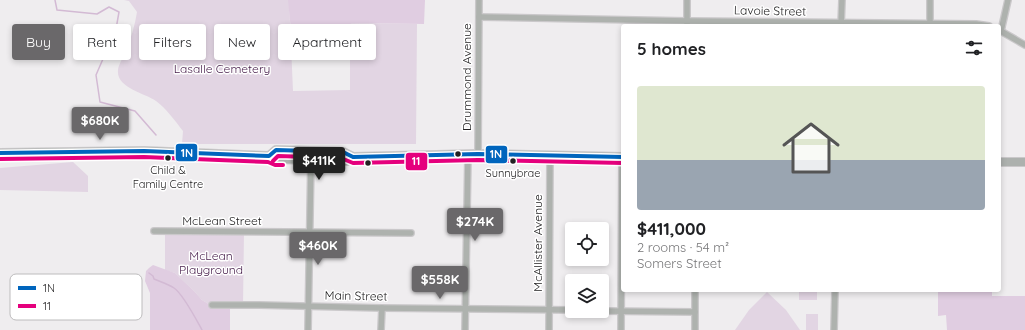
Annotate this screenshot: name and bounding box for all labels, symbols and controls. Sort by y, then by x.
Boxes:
street label: Lavoie Street [734,2,806,19]
street label: Drummond Avenue [459,23,474,131]
chip: Buy [12,24,65,60]
chip: Rent [73,24,131,60]
chip: Filters [139,24,206,60]
chip: New [214,24,270,60]
chip: Apartment [278,24,376,60]
icon: filters [963,37,985,59]
text: 5 homes [637,38,706,59]
park label: Lasalle Cemetery [174,61,270,76]
pin: $680K [72,107,128,141]
text: $680K [81,112,119,128]
icon: home [775,112,847,184]
line badge: 1N [175,143,198,162]
line badge: 1N [485,145,508,164]
text: 1N [181,146,193,160]
pin: $411K [291,147,347,181]
text: 1N [490,147,502,161]
unlabelled marker [453,149,463,159]
text: $411K [302,152,336,168]
line badge: 11 [405,152,428,171]
marker: Child & Family Centre [163,153,173,163]
text: 11 [412,154,420,168]
marker: Sunnybrae [508,156,518,166]
unlabelled marker [363,158,373,168]
place label: Child & Family Centre [133,163,203,191]
place label: Sunnybrae [486,166,541,180]
street label: McAllister Avenue [530,194,545,292]
pin: $274K [447,208,503,242]
street label: McLean Street [182,213,262,228]
text: $274K [456,213,494,229]
text: $411,000 [637,218,706,239]
map controls [565,222,609,318]
button: locate [565,222,609,266]
pin: $460K [290,232,346,266]
text: $460K [298,237,338,253]
text: 2 rooms · 54 m² [637,239,729,255]
park label: McLean Playground [179,248,243,277]
text: Somers Street [637,255,722,271]
pin: $558K [412,266,468,300]
text: $558K [421,271,459,287]
legend [10,274,142,320]
button: layers [565,274,609,318]
text: 1N [43,281,55,295]
street label: Main Street [324,287,388,304]
text: 11 [43,299,51,313]

